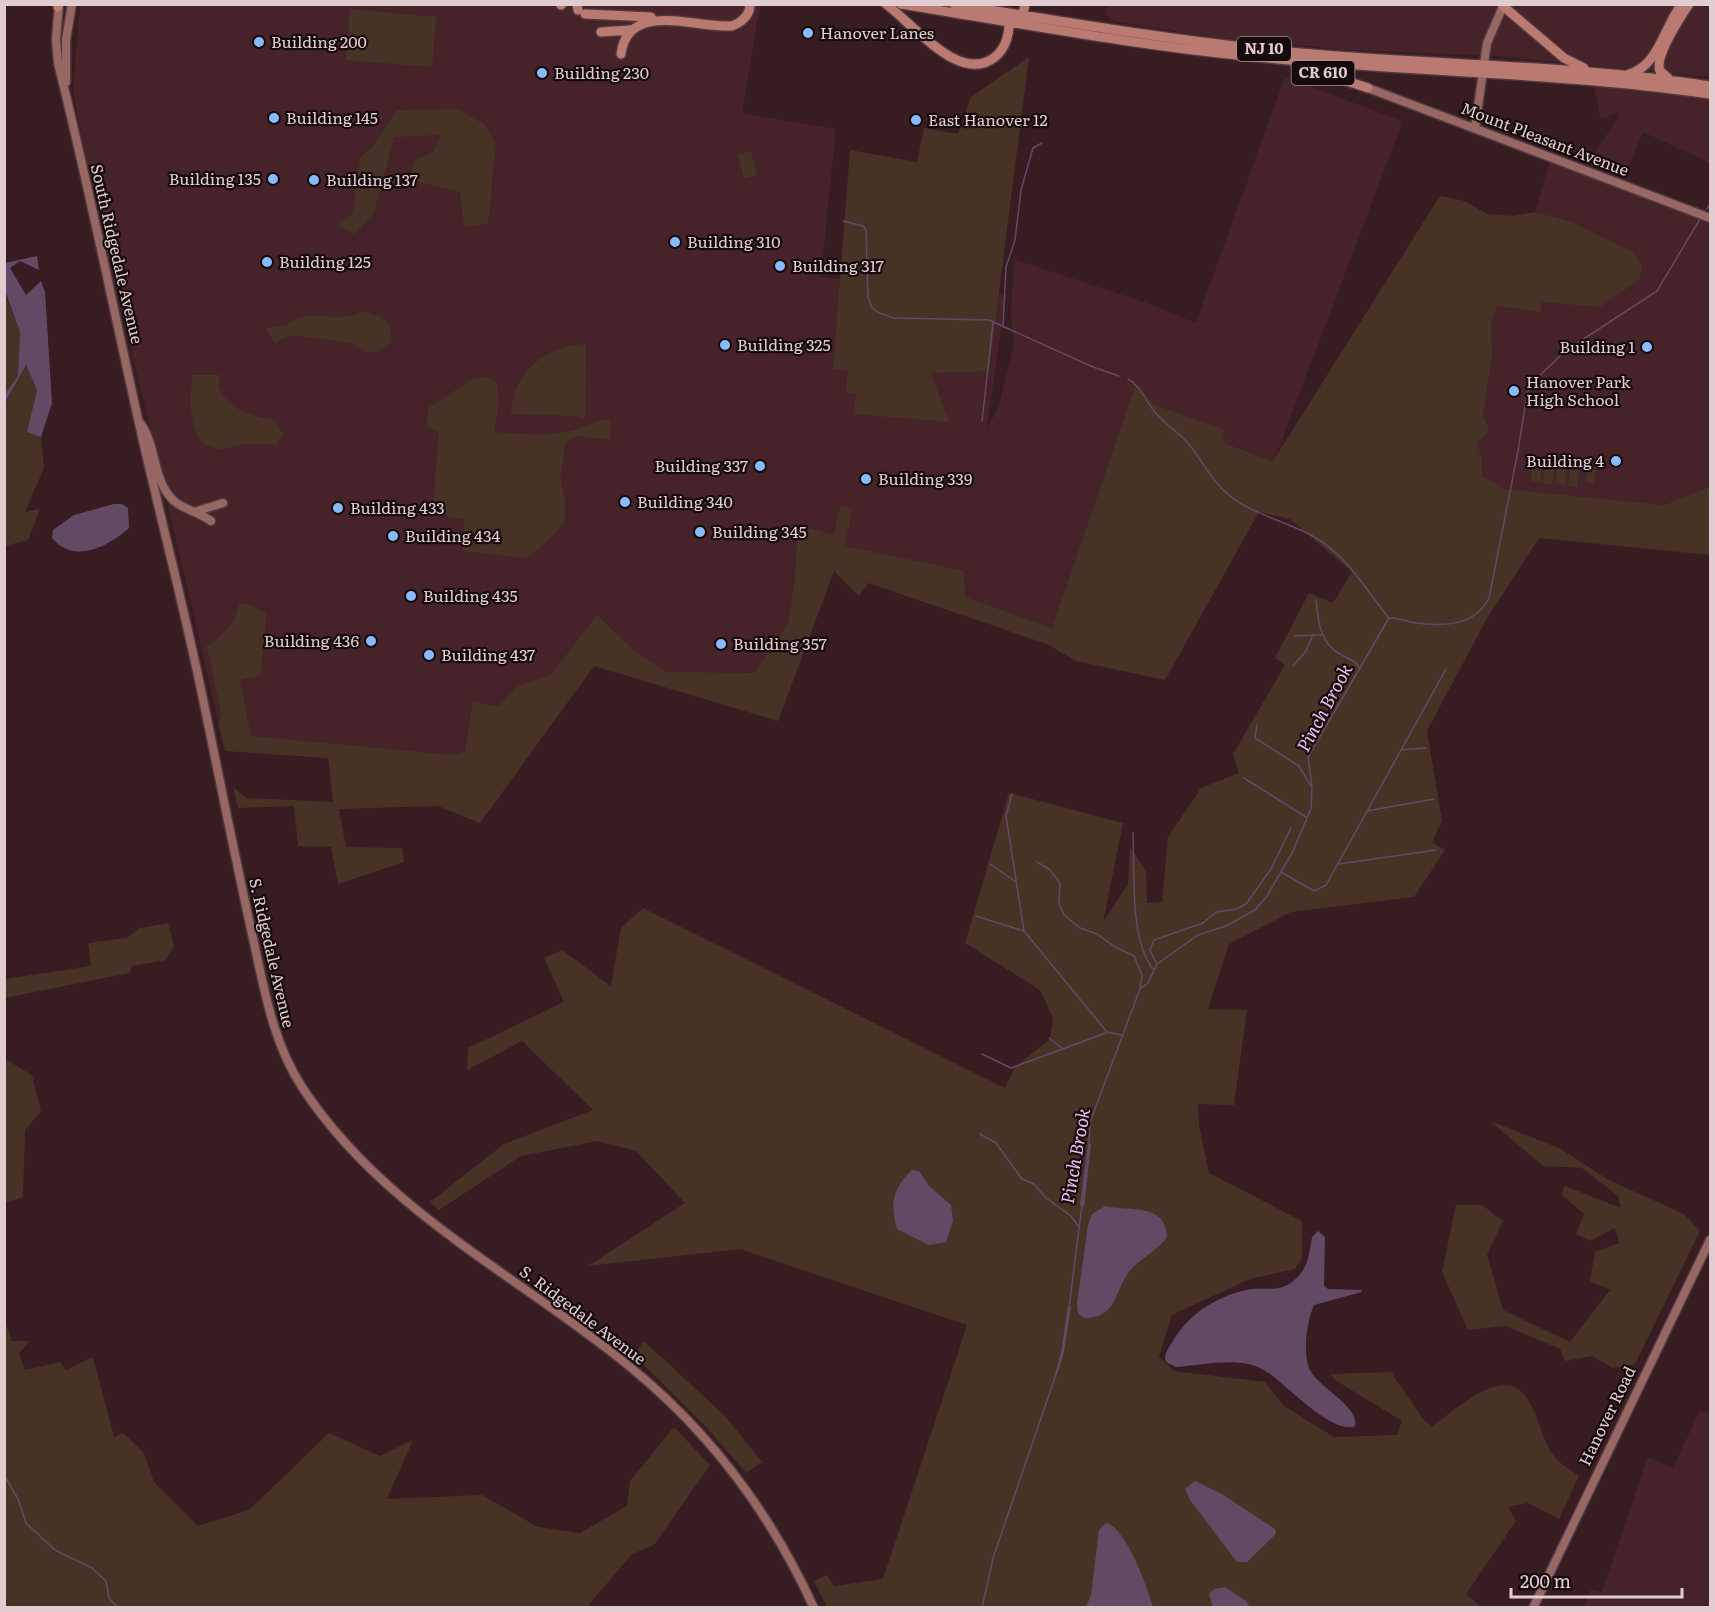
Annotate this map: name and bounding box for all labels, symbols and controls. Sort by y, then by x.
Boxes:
place label: Hanover Lanes [820,20,934,44]
marker: Hanover Lanes [801,26,815,40]
place label: Building 200 [271,29,367,53]
marker: Building 200 [252,35,266,49]
road number: NJ 10 [1237,37,1291,61]
place label: Building 230 [554,60,649,84]
road number: CR 610 [1292,61,1354,85]
marker: Building 230 [535,66,549,80]
street label: Mount Pleasant Avenue [1458,95,1633,181]
place label: Building 145 [286,105,378,129]
place label: East Hanover 12 [928,107,1048,131]
marker: Building 145 [267,111,281,125]
marker: East Hanover 12 [909,113,923,127]
street label: South Ridgedale Avenue [86,162,150,346]
place label: Building 135 [169,166,261,190]
place label: Building 137 [326,167,418,191]
marker: Building 135 [266,172,280,186]
marker: Building 137 [307,173,321,187]
place label: Building 310 [687,229,781,253]
marker: Building 310 [668,235,682,249]
place label: Building 125 [279,249,371,273]
place label: Building 317 [792,253,884,277]
marker: Building 125 [260,255,274,269]
marker: Building 317 [773,259,787,273]
place label: Building 325 [737,332,831,356]
place label: Building 1 [1559,334,1635,358]
marker: Building 325 [718,338,732,352]
marker: Building 1 [1640,340,1654,354]
place label: Hanover Park High School [1526,369,1631,411]
marker: Hanover Park High School [1507,384,1521,398]
place label: Building 4 [1526,448,1604,472]
place label: Building 337 [654,453,748,477]
marker: Building 4 [1609,454,1623,468]
marker: Building 337 [753,459,767,473]
place label: Building 339 [878,466,972,490]
marker: Building 339 [859,472,873,486]
place label: Building 340 [637,489,733,513]
place label: Building 433 [350,495,445,519]
marker: Building 340 [618,495,632,509]
marker: Building 433 [331,501,345,515]
place label: Building 345 [712,519,807,543]
place label: Building 434 [405,523,500,547]
marker: Building 345 [693,525,707,539]
marker: Building 434 [386,529,400,543]
place label: Building 435 [423,583,518,607]
marker: Building 435 [404,589,418,603]
place label: Building 436 [264,628,359,652]
place label: Building 357 [733,631,827,655]
marker: Building 436 [364,634,378,648]
marker: Building 357 [714,637,728,651]
place label: Building 437 [441,642,535,666]
marker: Building 437 [422,648,436,662]
water label: Pinch Brook [1289,658,1358,756]
street label: S. Ridgedale Avenue [244,876,302,1030]
water label: Pinch Brook [1053,1106,1096,1206]
street label: S. Ridgedale Avenue [515,1259,652,1370]
street label: Hanover Road [1572,1361,1641,1470]
scale bar [1511,1561,1682,1599]
text: 200 m [1520,1567,1571,1594]

